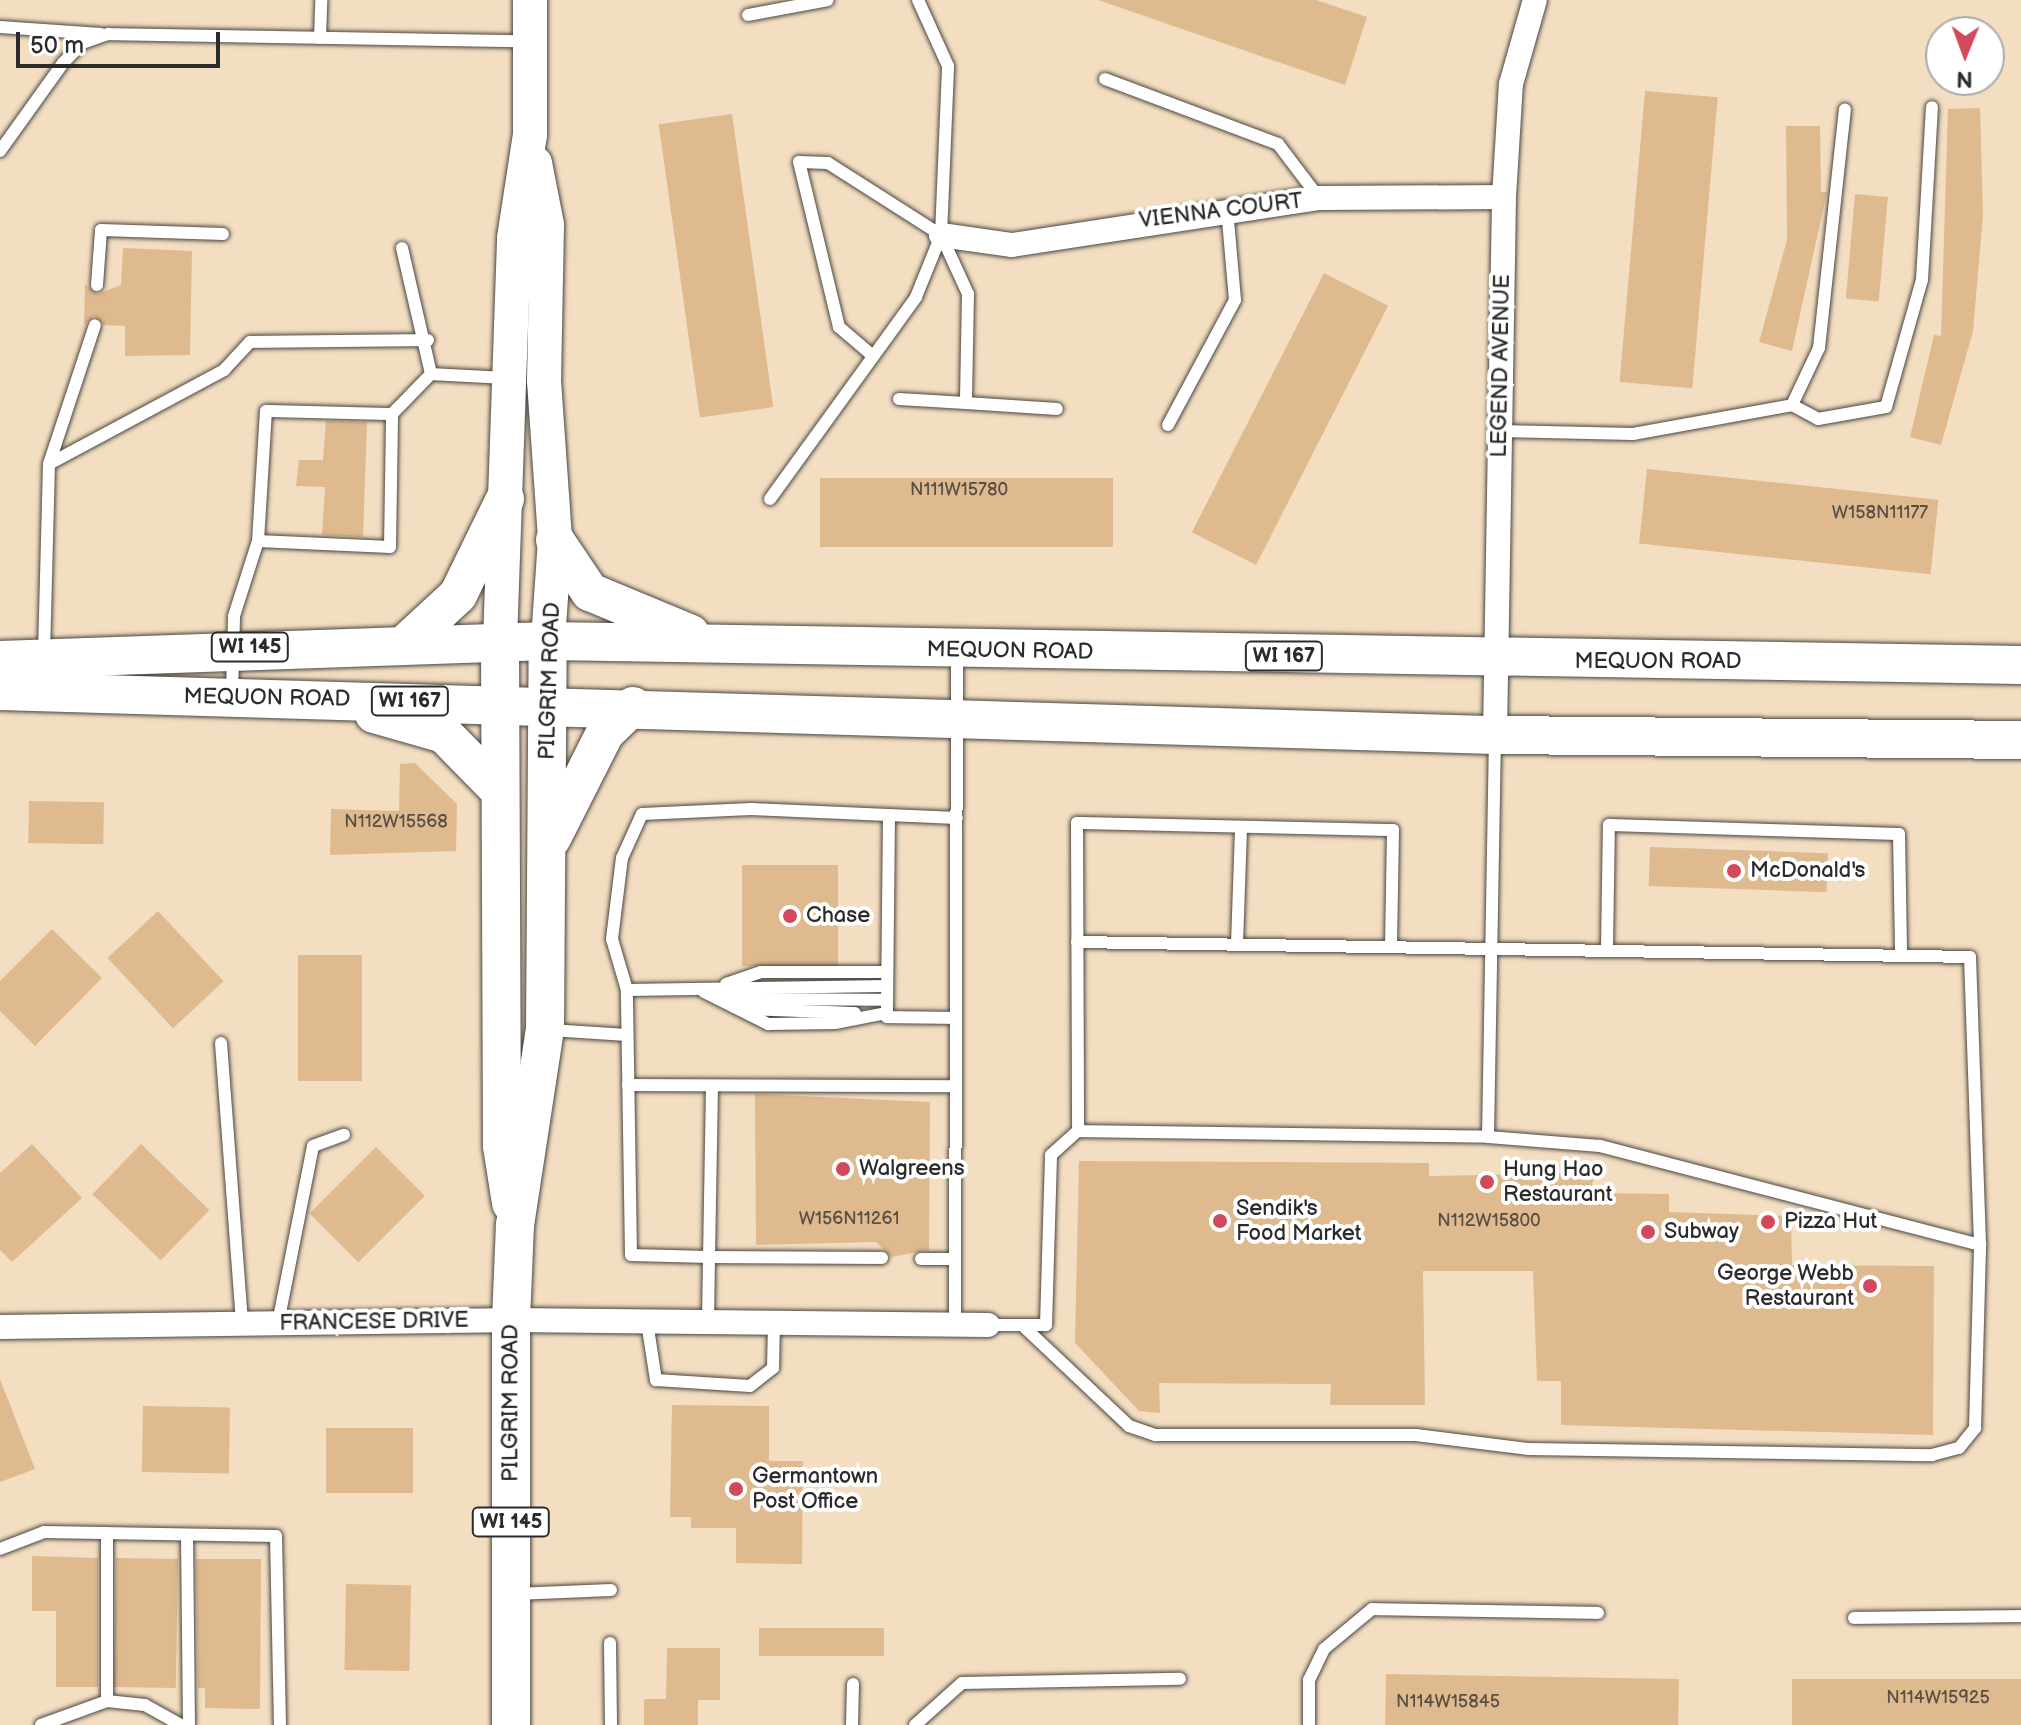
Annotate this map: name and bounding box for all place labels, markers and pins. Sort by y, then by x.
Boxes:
place label: McDonald's [1750,858,1865,884]
marker: McDonald's [1725,862,1743,880]
place label: Chase [806,903,870,929]
marker: Chase [781,907,799,925]
place label: Walgreens [859,1156,965,1182]
place label: Hung Hao Restaurant [1503,1156,1612,1208]
marker: Walgreens [834,1160,852,1178]
marker: Hung Hao Restaurant [1478,1173,1496,1191]
place label: Sendik's Food Market [1236,1195,1362,1246]
place label: Pizza Hut [1784,1209,1877,1235]
marker: Sendik's Food Market [1211,1212,1229,1230]
marker: Pizza Hut [1759,1213,1777,1231]
place label: Subway [1664,1219,1739,1245]
marker: Subway [1639,1223,1657,1241]
place label: George Webb Restaurant [1716,1260,1854,1312]
marker: George Webb Restaurant [1861,1277,1879,1295]
place label: Germantown Post Office [752,1463,878,1514]
marker: Germantown Post Office [727,1480,745,1498]

